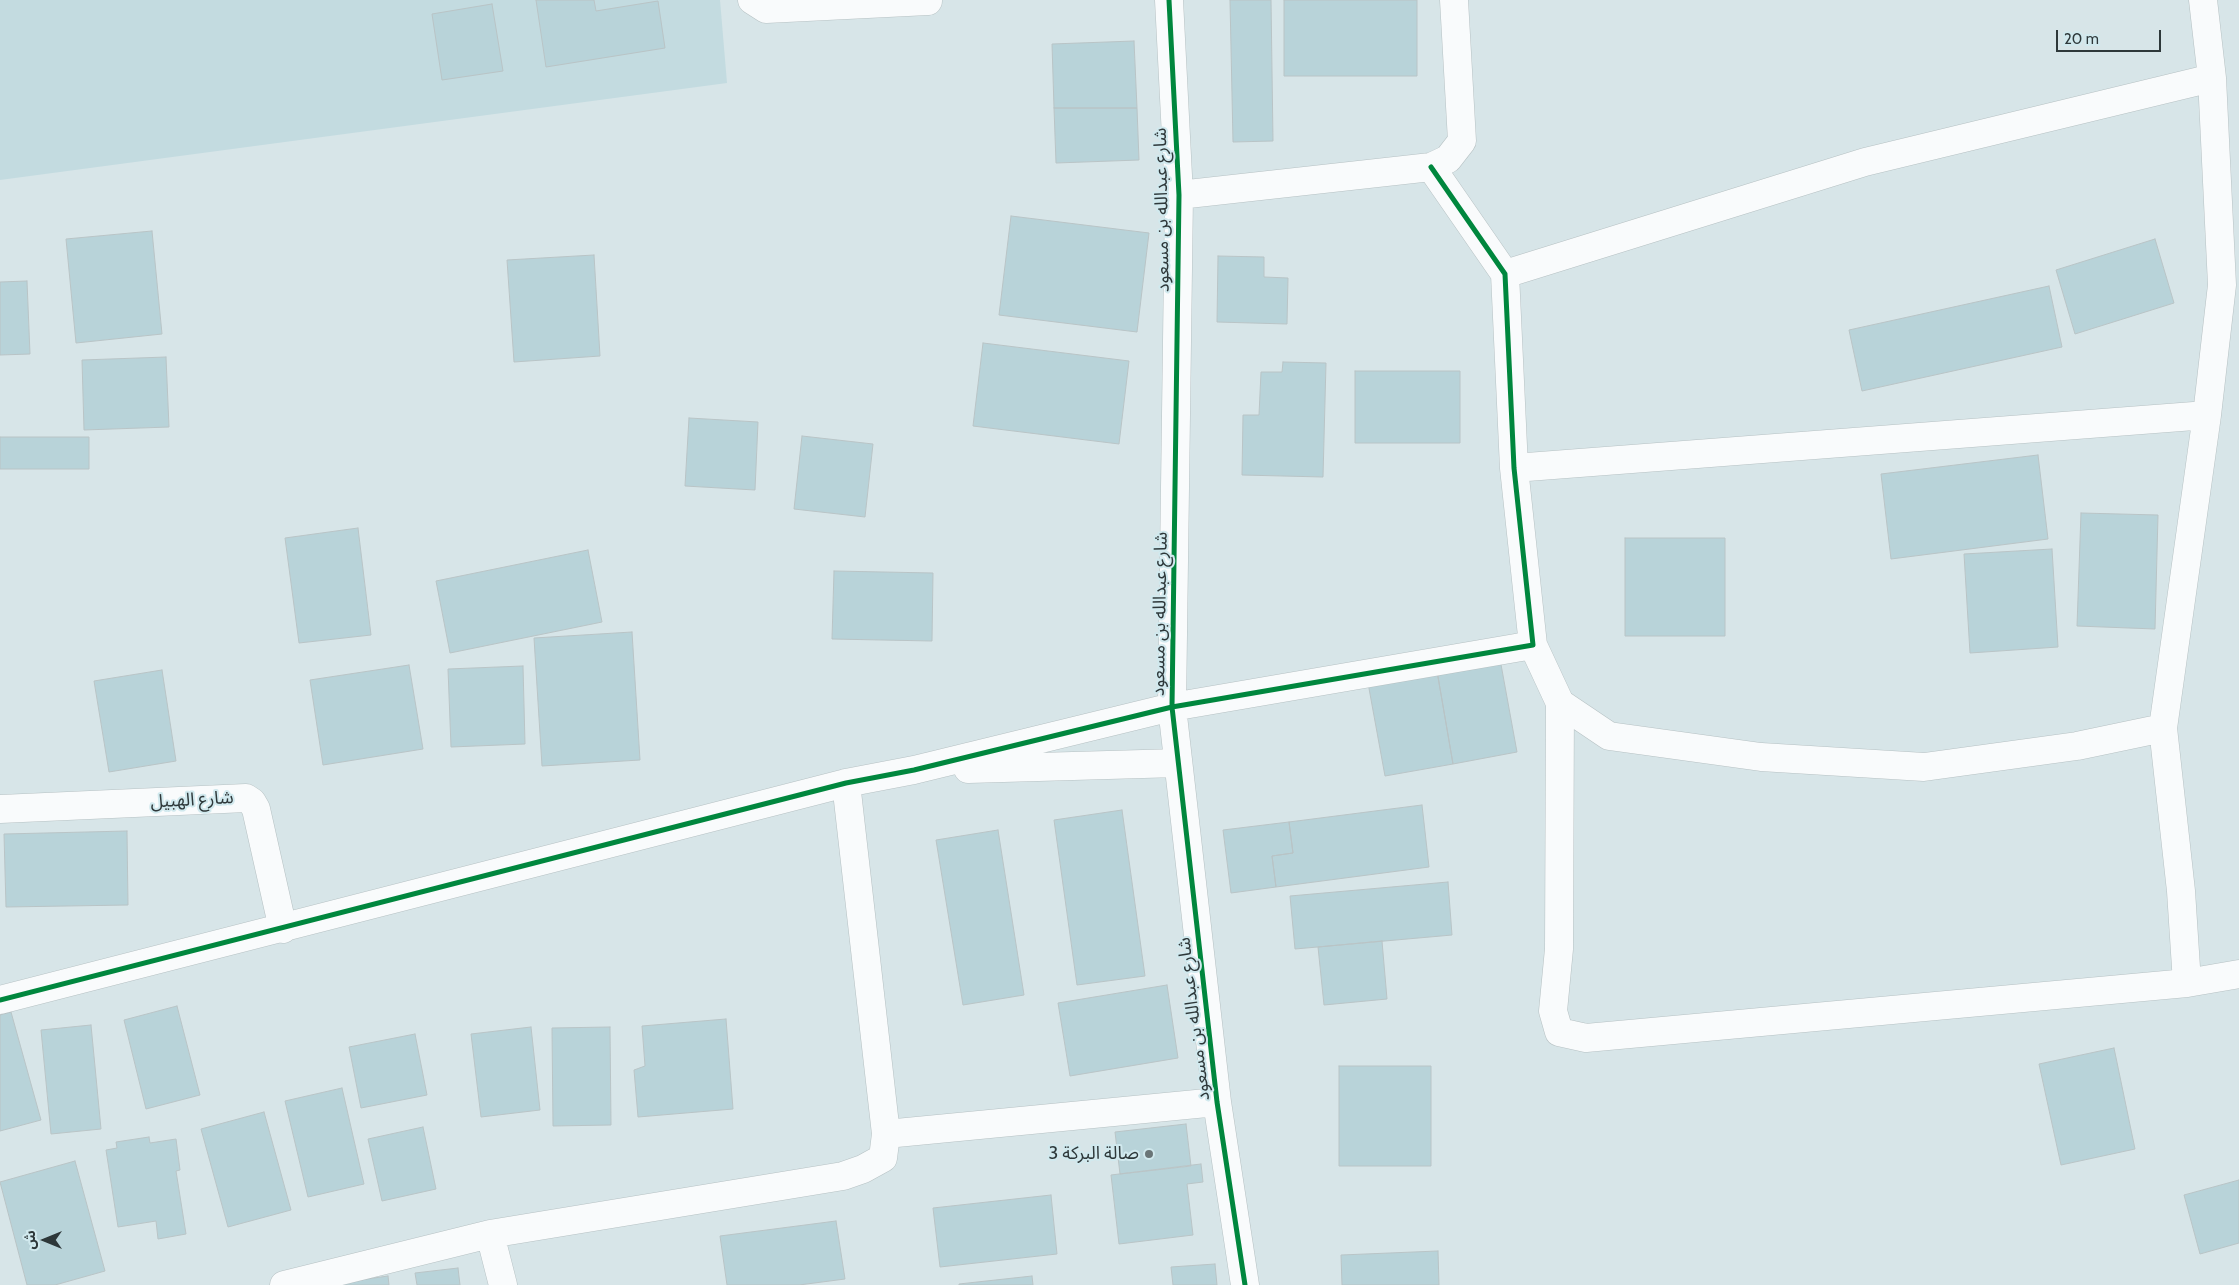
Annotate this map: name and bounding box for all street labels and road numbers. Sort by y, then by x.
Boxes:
street label: شارع عبدالله بن مسعود [1150,128,1174,292]
street label: شارع عبدالله بن مسعود [1148,532,1172,696]
street label: شارع الهبيل [150,787,234,813]
street label: شارع عبدالله بن مسعود [1173,936,1215,1102]

